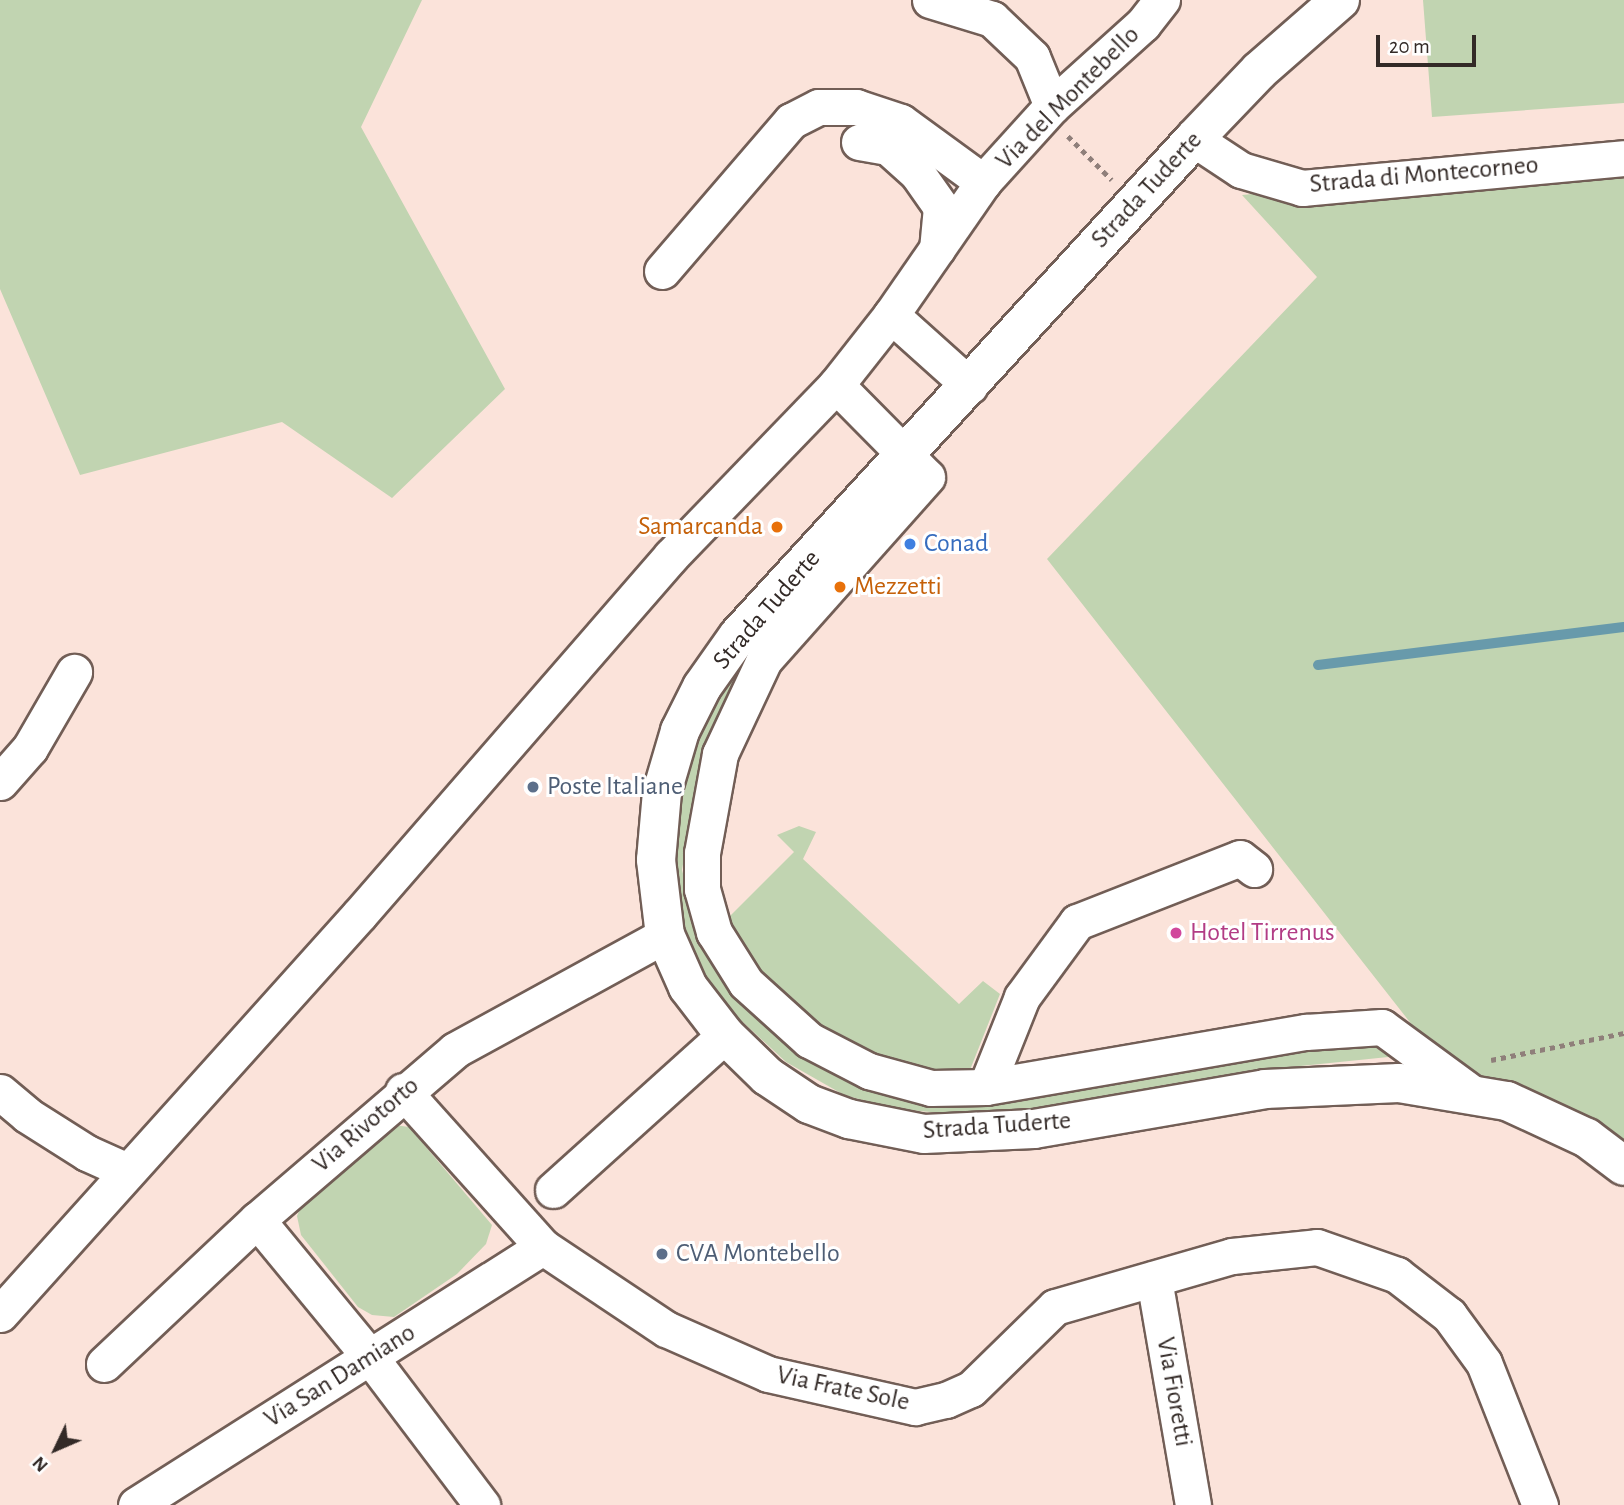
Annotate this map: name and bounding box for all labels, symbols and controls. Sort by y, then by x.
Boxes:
street label: Via del Montebello [990,20,1146,176]
scale bar [1379,21,1479,65]
text: 20 m [1389,36,1430,57]
street label: Strada Tuderte [1085,125,1209,255]
street label: Strada di Montecorneo [1308,149,1540,201]
place label: Samarcanda [638,511,763,543]
marker: Samarcanda [769,519,785,535]
place label: Conad [924,528,988,560]
marker: Conad [902,536,918,552]
street label: Strada Tuderte [707,544,827,676]
place label: Mezzetti [854,571,942,603]
marker: Mezzetti [832,579,848,595]
place label: Poste Italiane [547,771,683,803]
marker: Poste Italiane [525,779,541,795]
place label: Hotel Tirrenus [1190,917,1335,949]
marker: Hotel Tirrenus [1168,925,1184,941]
street label: Via Rivotorto [306,1070,426,1180]
street label: Strada Tuderte [922,1105,1072,1147]
place label: CVA Montebello [676,1238,840,1270]
marker: CVA Montebello [654,1246,670,1262]
street label: Via San Damiano [259,1317,421,1435]
street label: Via Fioretti [1149,1335,1199,1449]
street label: Via Frate Sole [774,1360,912,1418]
north arrow [21,1414,91,1484]
text: N [29,1453,52,1475]

